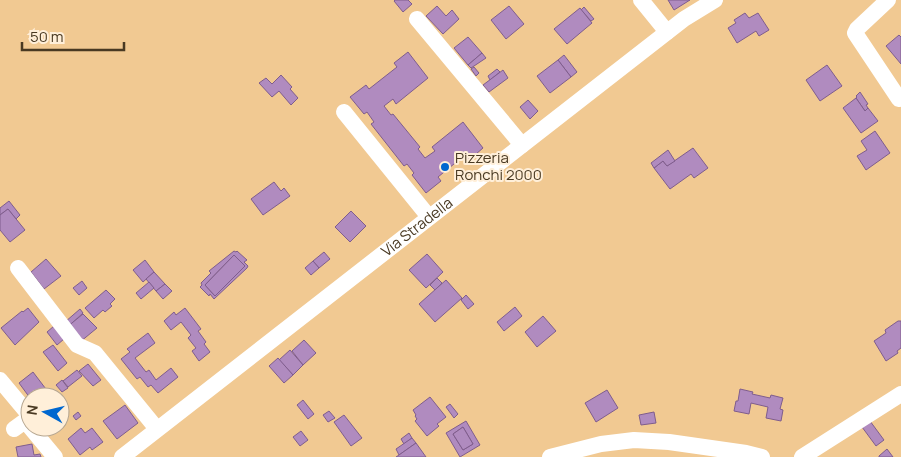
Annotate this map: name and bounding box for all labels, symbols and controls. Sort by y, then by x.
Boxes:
scale bar [22,20,125,52]
text: 50 m [30,26,64,47]
place label: Pizzeria Ronchi 2000 [455,147,542,185]
marker: Pizzeria Ronchi 2000 [439,161,451,173]
street label: Via Stradella [377,192,457,261]
north arrow [20,387,70,437]
text: N [22,404,42,416]

